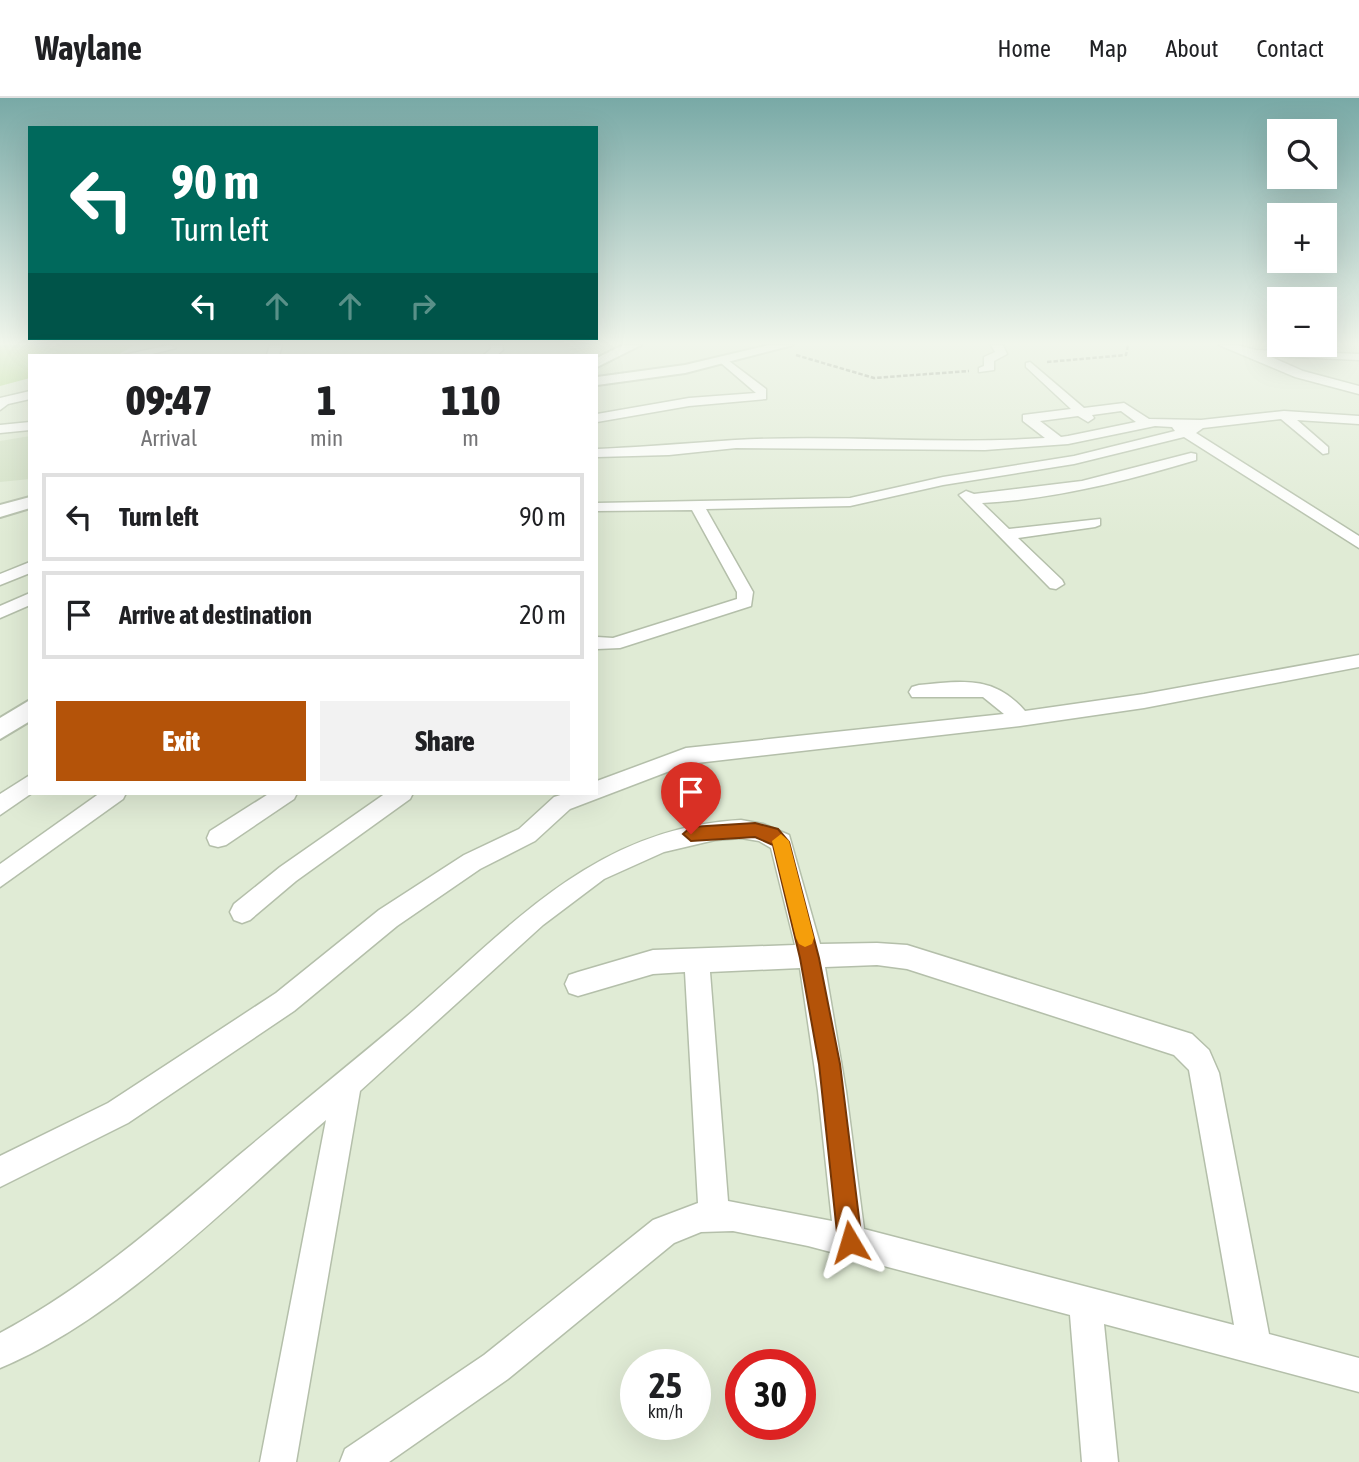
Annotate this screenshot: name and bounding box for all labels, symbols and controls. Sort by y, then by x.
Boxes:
text: Waylane [35,29,142,67]
text: Home [997,35,1051,62]
text: Map [1089,35,1127,62]
text: About [1165,35,1218,62]
text: Contact [1256,35,1324,62]
map controls [1267,119,1337,357]
button: search [1267,119,1337,189]
text: 90 m [171,153,259,209]
icon: left [56,154,147,245]
button: + [1267,203,1337,273]
text: Turn left [171,211,269,248]
icon: left [185,287,223,325]
icon: ahead [258,287,296,325]
icon: ahead [331,287,369,325]
icon: right [404,287,442,325]
button: − [1267,287,1337,357]
text: 09:47 [126,376,212,424]
text: 1 [317,376,336,424]
text: 110 [441,376,500,424]
text: Arrival [141,425,197,451]
text: min [310,425,343,451]
text: m [462,425,479,451]
icon: left [60,498,98,536]
text: Turn left [119,502,199,532]
text: 90 m [519,502,566,532]
icon: arrive [60,596,98,634]
text: Arrive at destination [119,600,312,630]
text: 20 m [519,600,566,630]
button: Exit [56,701,306,781]
button: Share [320,701,570,781]
pin [661,762,721,834]
icon: arrive [672,773,710,811]
position arrow [813,1205,887,1279]
speed limit sign: 30 [725,1349,816,1440]
text: 25 [649,1365,682,1405]
text: km/h [648,1401,683,1422]

